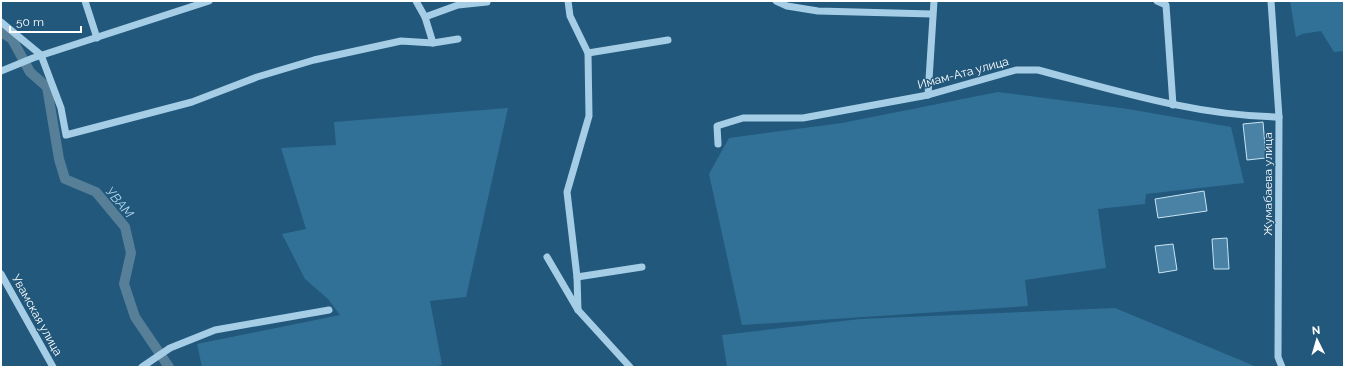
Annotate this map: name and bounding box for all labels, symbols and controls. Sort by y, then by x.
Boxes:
scale bar [10,8,81,34]
text: 50 m [16,15,44,29]
street label: Имам-Ата улица [916,54,1010,92]
street label: Жумабаева улица [1261,132,1275,236]
water label: УВАМ [102,184,137,221]
street label: Увамская улица [9,272,65,358]
north arrow [1297,320,1337,360]
text: N [1311,324,1321,337]

